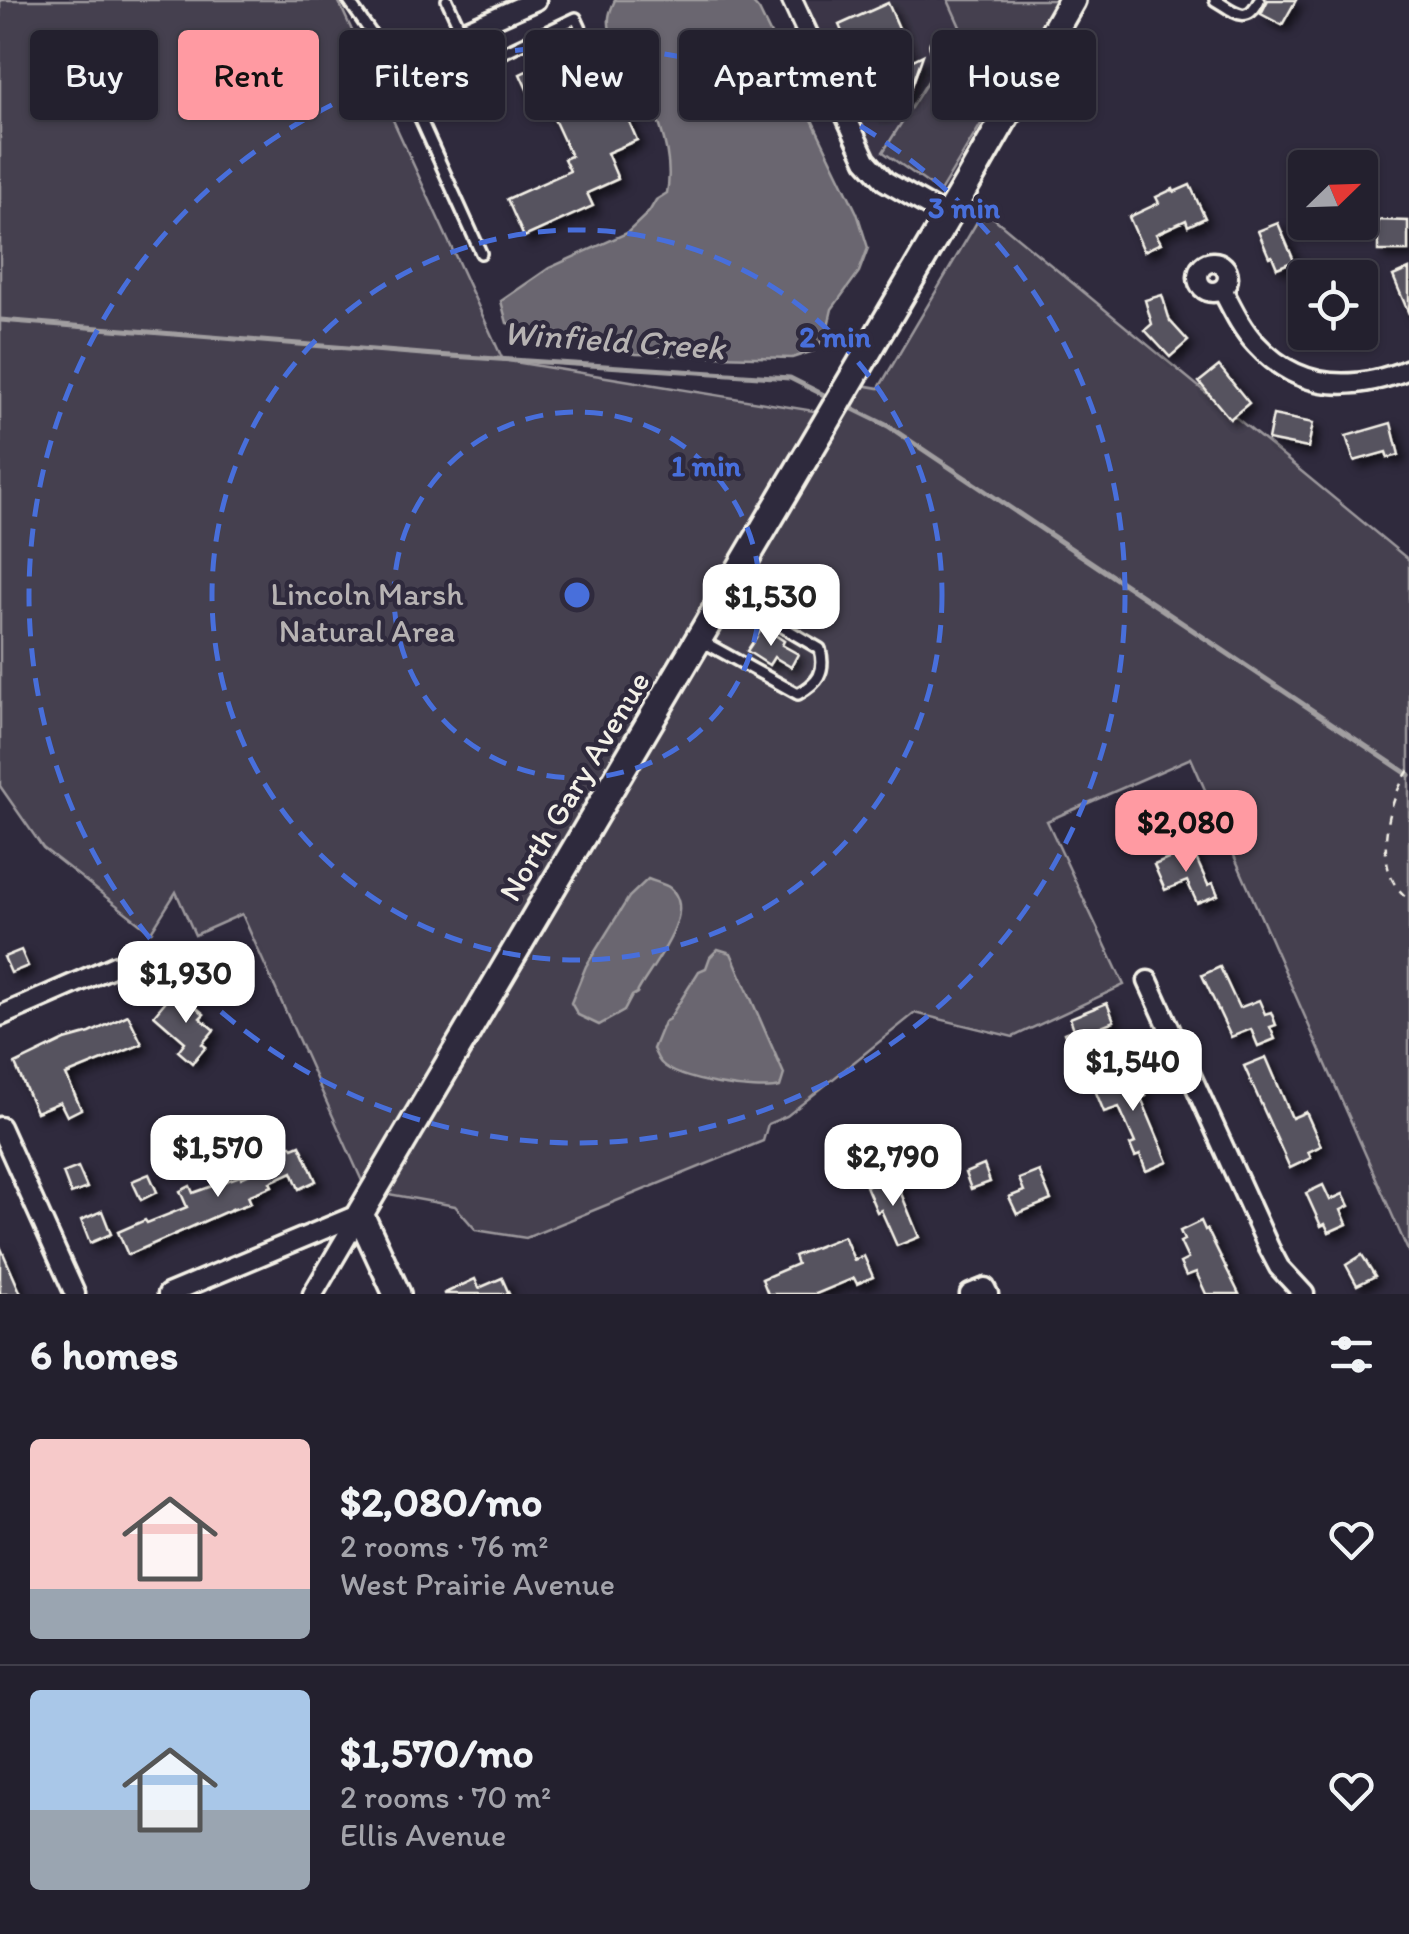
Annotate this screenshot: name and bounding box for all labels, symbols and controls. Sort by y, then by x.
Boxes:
chip: Buy [30,30,158,120]
chip: Rent [178,30,319,120]
chip: Filters [339,30,505,120]
chip: New [525,30,659,120]
chip: Apartment [679,30,912,120]
chip: House [932,30,1096,120]
north arrow [1288,150,1378,240]
map controls [1288,150,1378,350]
text: 3 min [928,189,1001,226]
button: locate [1288,260,1378,350]
water label: Winfield Creek [502,311,728,369]
text: 2 min [799,318,872,355]
text: 1 min [671,447,742,484]
pin: $1,530 [690,564,852,649]
park label: Lincoln Marsh Natural Area [270,575,464,650]
centre of rings [559,577,595,613]
text: $1,530 [725,577,817,615]
street label: North Gary Avenue [490,664,658,908]
pin: $2,080 [1105,790,1267,875]
text: $2,080 [1137,803,1235,841]
pin: $1,930 [105,941,267,1026]
text: $1,930 [140,954,232,992]
pin: $1,540 [1052,1029,1214,1114]
text: $1,540 [1086,1042,1180,1080]
pin: $1,570 [137,1115,299,1200]
pin: $2,790 [812,1124,974,1209]
text: $1,570 [172,1128,264,1166]
text: $2,790 [847,1137,939,1175]
icon: filters [1324,1327,1379,1382]
text: 6 homes [30,1329,178,1380]
text: $2,080/mo [340,1476,542,1527]
icon: home [110,1479,230,1599]
icon: heart [1324,1512,1379,1567]
text: 2 rooms · 76 m² [340,1527,549,1565]
text: West Prairie Avenue [340,1565,615,1603]
text: $1,570/mo [340,1727,534,1778]
icon: home [110,1730,230,1850]
icon: heart [1324,1763,1379,1818]
text: 2 rooms · 70 m² [340,1778,551,1816]
text: Ellis Avenue [340,1816,506,1854]

